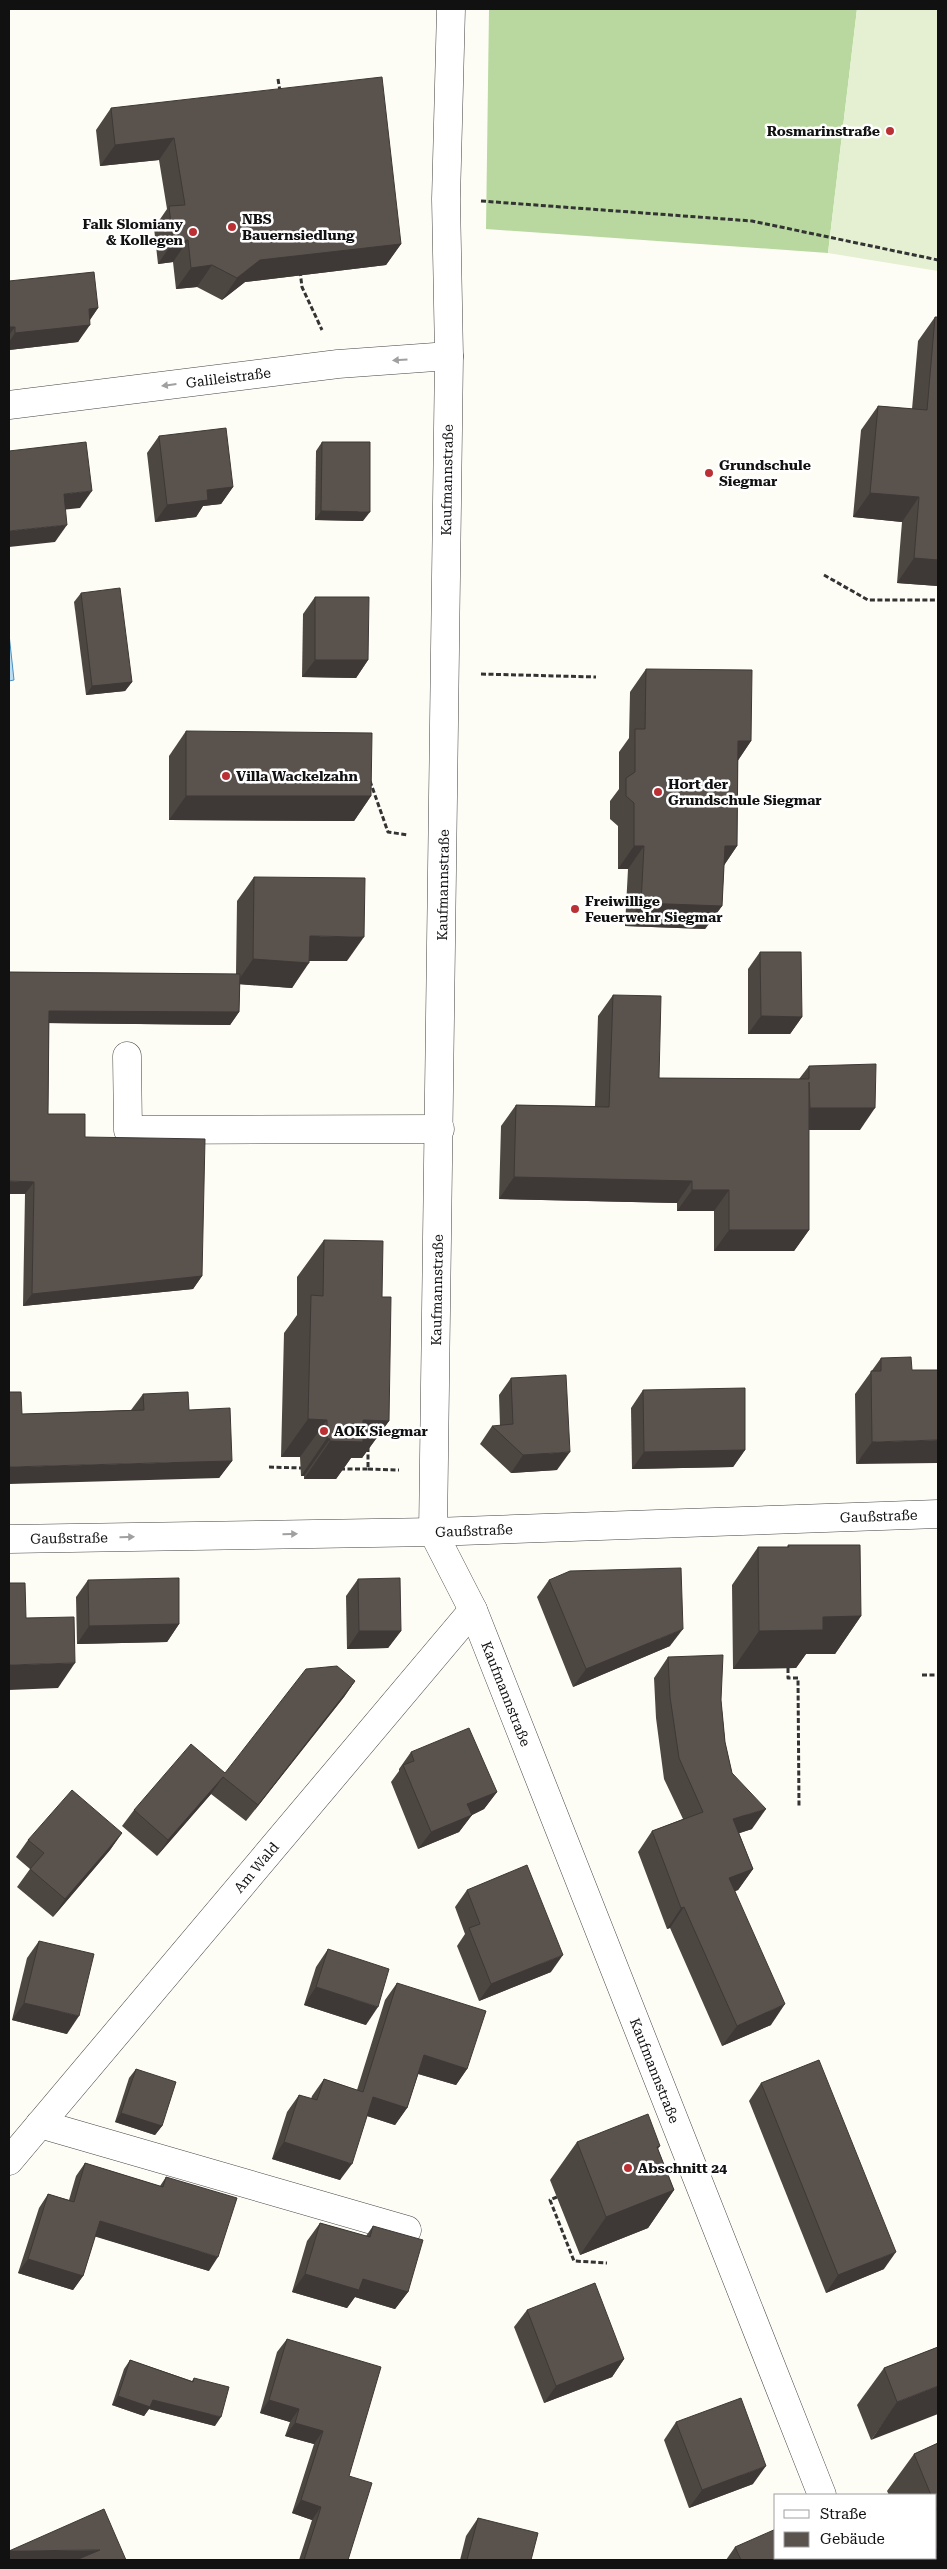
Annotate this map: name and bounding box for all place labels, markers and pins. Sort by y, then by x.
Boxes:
place label: Rosmarinstraße [767,123,880,139]
marker: Rosmarinstraße [884,125,896,137]
place label: NBS Bauernsiedlung [242,211,355,243]
place label: Falk Slomiany & Kollegen [83,216,184,248]
marker: NBS Bauernsiedlung [226,221,238,233]
marker: Falk Slomiany & Kollegen [187,226,199,238]
place label: Grundschule Siegmar [719,457,811,489]
marker: Grundschule Siegmar [703,467,715,479]
place label: Villa Wackelzahn [236,768,358,784]
marker: Villa Wackelzahn [220,770,232,782]
place label: Hort der Grundschule Siegmar [668,776,822,808]
marker: Hort der Grundschule Siegmar [652,786,664,798]
place label: Freiwillige Feuerwehr Siegmar [585,893,723,925]
marker: Freiwillige Feuerwehr Siegmar [569,903,581,915]
place label: AOK Siegmar [334,1423,429,1439]
marker: AOK Siegmar [318,1425,330,1437]
place label: Abschnitt 24 [638,2160,727,2176]
marker: Abschnitt 24 [622,2162,634,2174]

